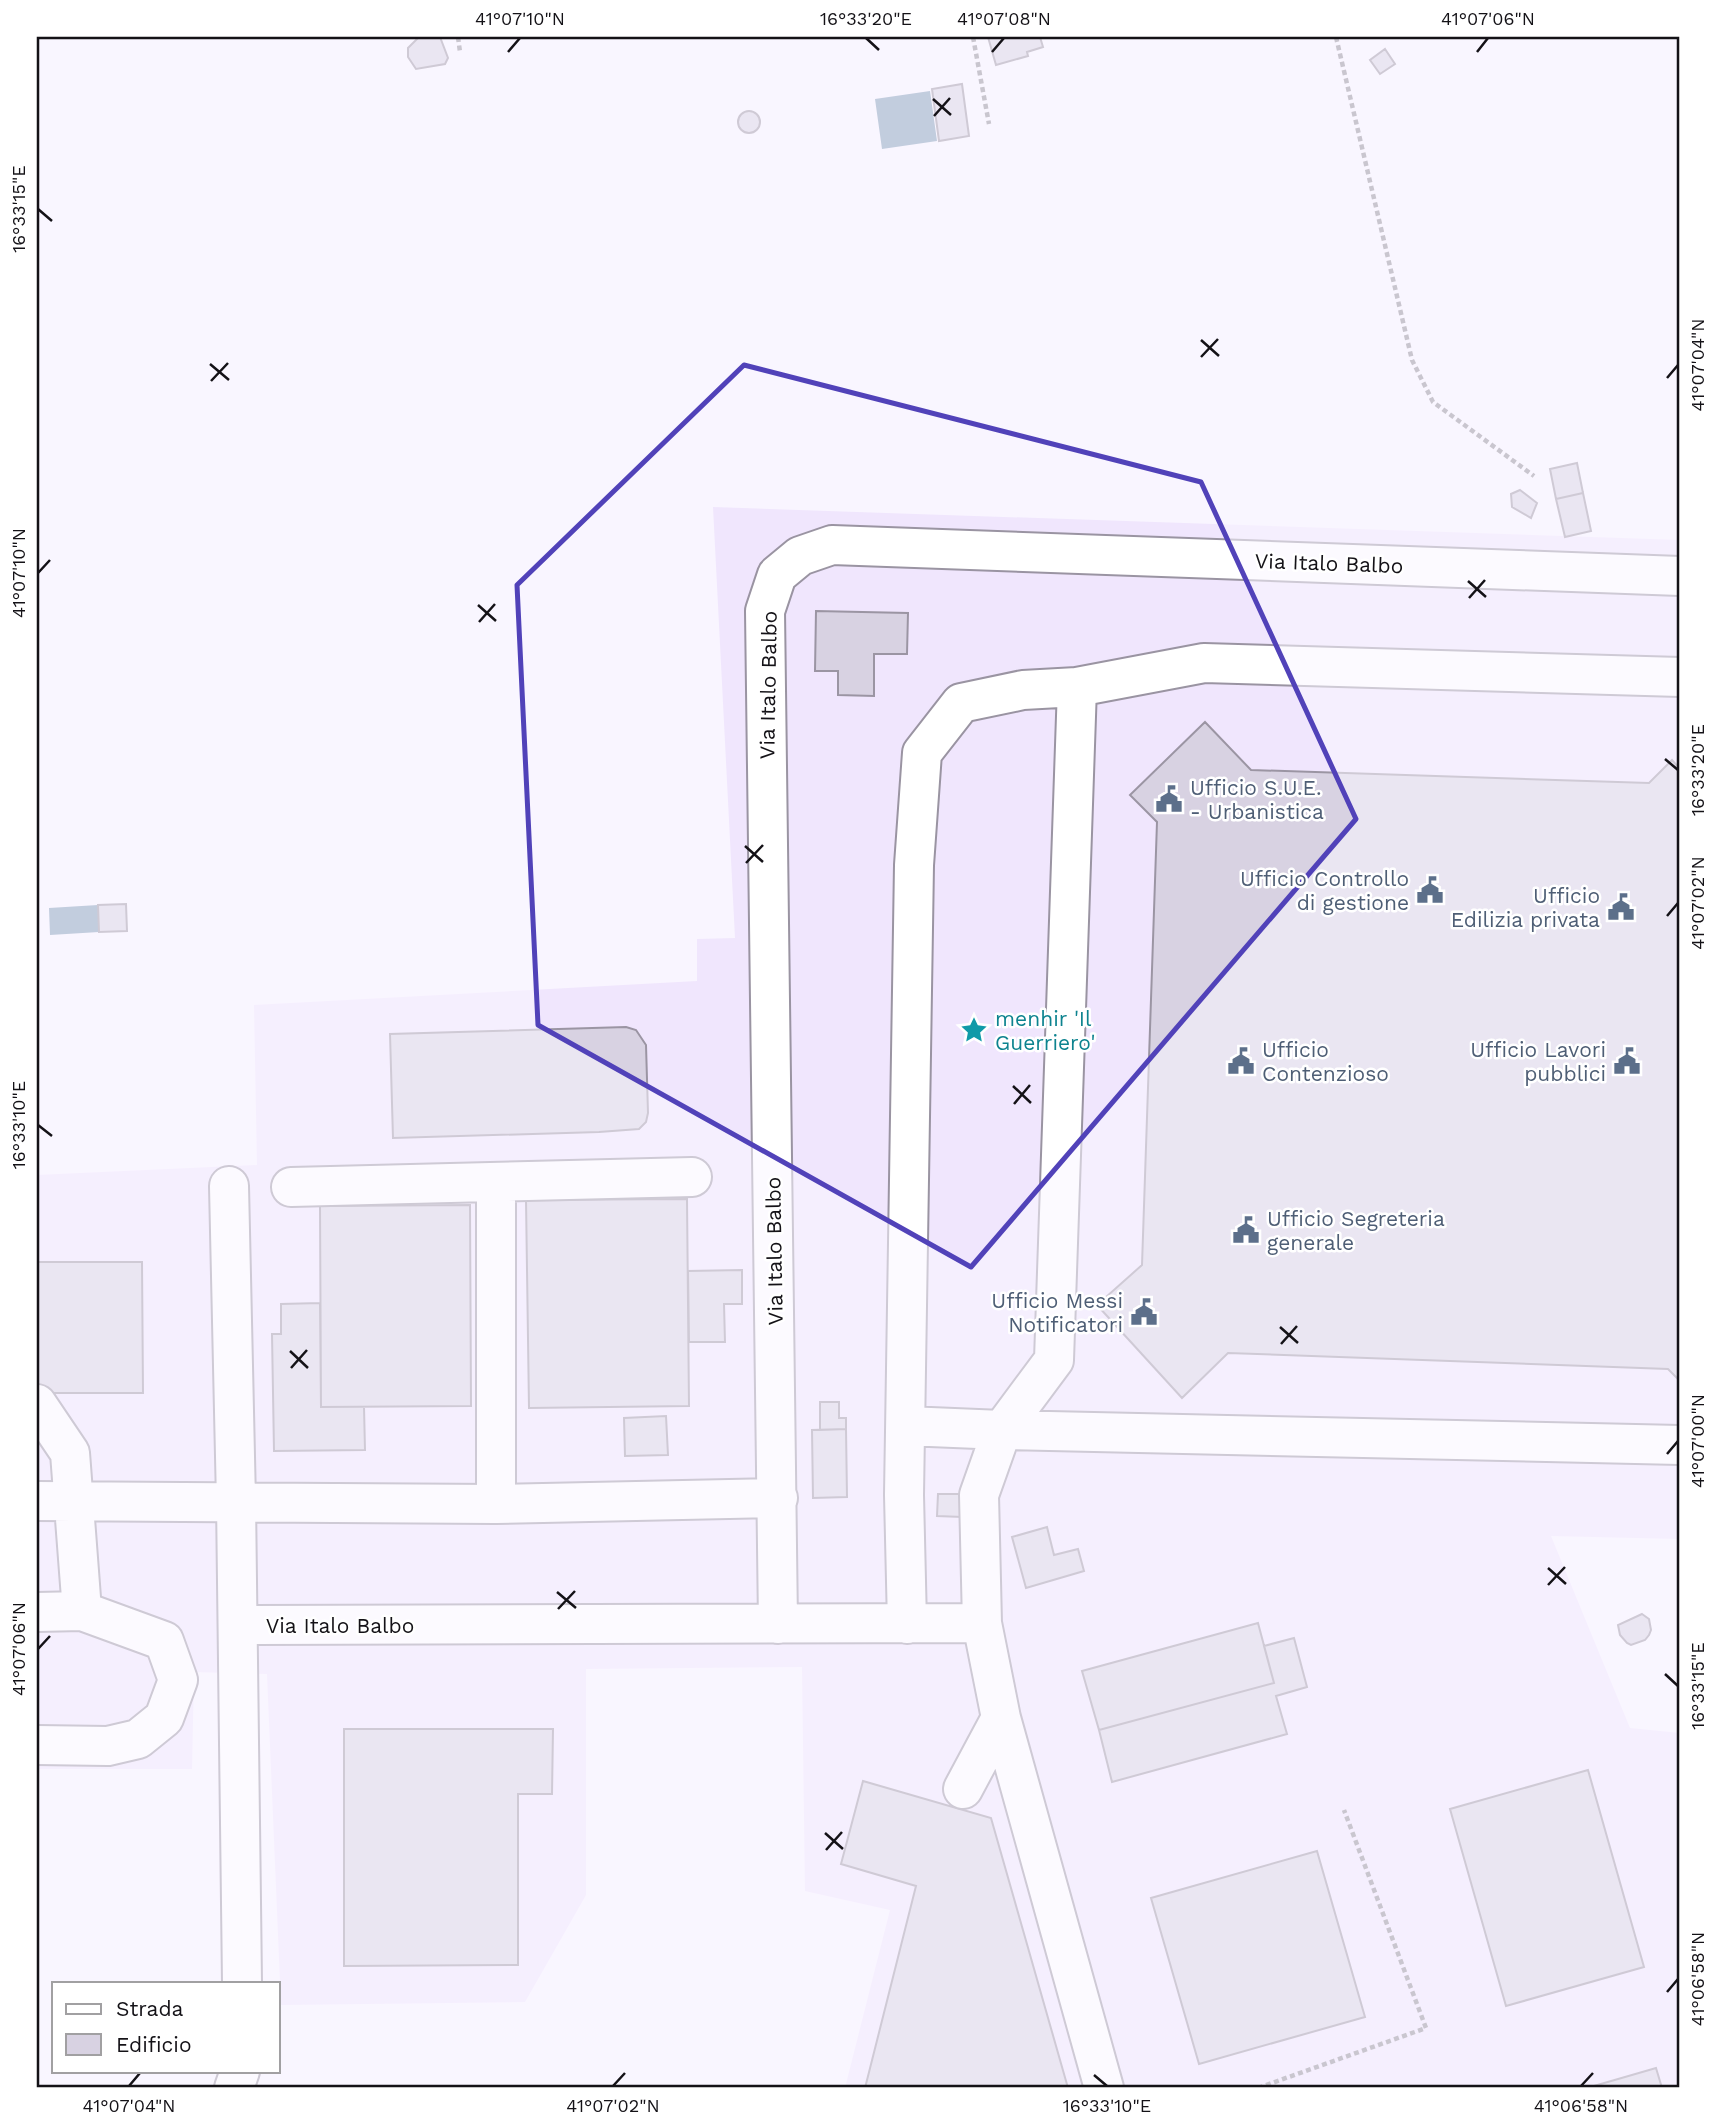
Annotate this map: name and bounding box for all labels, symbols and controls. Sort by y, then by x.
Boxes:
text: 41°07'10"N [475,8,565,29]
text: 16°33'20"E [820,8,912,29]
text: 41°07'08"N [957,8,1051,29]
text: 41°07'06"N [1441,8,1535,29]
text: 16°33'15"E [8,165,29,253]
text: 41°07'04"N [1687,319,1708,411]
text: 41°07'10"N [8,528,29,618]
street label: Via Italo Balbo [1254,548,1404,578]
street label: Via Italo Balbo [754,610,782,760]
text: 16°33'20"E [1687,724,1708,816]
place label: Ufficio S.U.E. - Urbanistica [1190,775,1324,824]
public building icon: Ufficio S.U.E. - Urbanistica [1154,784,1184,814]
text: 41°07'02"N [1687,856,1708,950]
place label: Ufficio Controllo di gestione [1240,866,1409,915]
public building icon: Ufficio Controllo di gestione [1415,875,1445,905]
place label: Ufficio Edilizia privata [1451,883,1600,932]
public building icon: Ufficio Edilizia privata [1606,892,1636,922]
place label: menhir 'Il Guerriero' [995,1006,1096,1055]
place icon: menhir 'Il Guerriero' [959,1015,989,1045]
place label: Ufficio Contenzioso [1262,1037,1389,1086]
place label: Ufficio Lavori pubblici [1470,1037,1606,1086]
public building icon: Ufficio Contenzioso [1226,1046,1256,1076]
public building icon: Ufficio Lavori pubblici [1612,1046,1642,1076]
text: 16°33'10"E [8,1081,29,1169]
street label: Via Italo Balbo [760,1176,788,1326]
place label: Ufficio Segreteria generale [1267,1206,1445,1255]
public building icon: Ufficio Segreteria generale [1231,1215,1261,1245]
place label: Ufficio Messi Notificatori [991,1288,1123,1337]
public building icon: Ufficio Messi Notificatori [1129,1297,1159,1327]
text: 41°07'00"N [1687,1394,1708,1488]
text: 41°07'06"N [8,1602,29,1696]
street label: Via Italo Balbo [266,1613,414,1638]
text: 16°33'15"E [1687,1642,1708,1730]
text: 41°06'58"N [1687,1932,1708,2026]
legend [52,1982,280,2072]
text: Strada [116,1996,184,2021]
text: Edificio [116,2032,192,2057]
text: 41°07'04"N [83,2095,175,2116]
text: 41°07'02"N [566,2095,660,2116]
text: 16°33'10"E [1063,2095,1151,2116]
text: 41°06'58"N [1534,2095,1628,2116]

